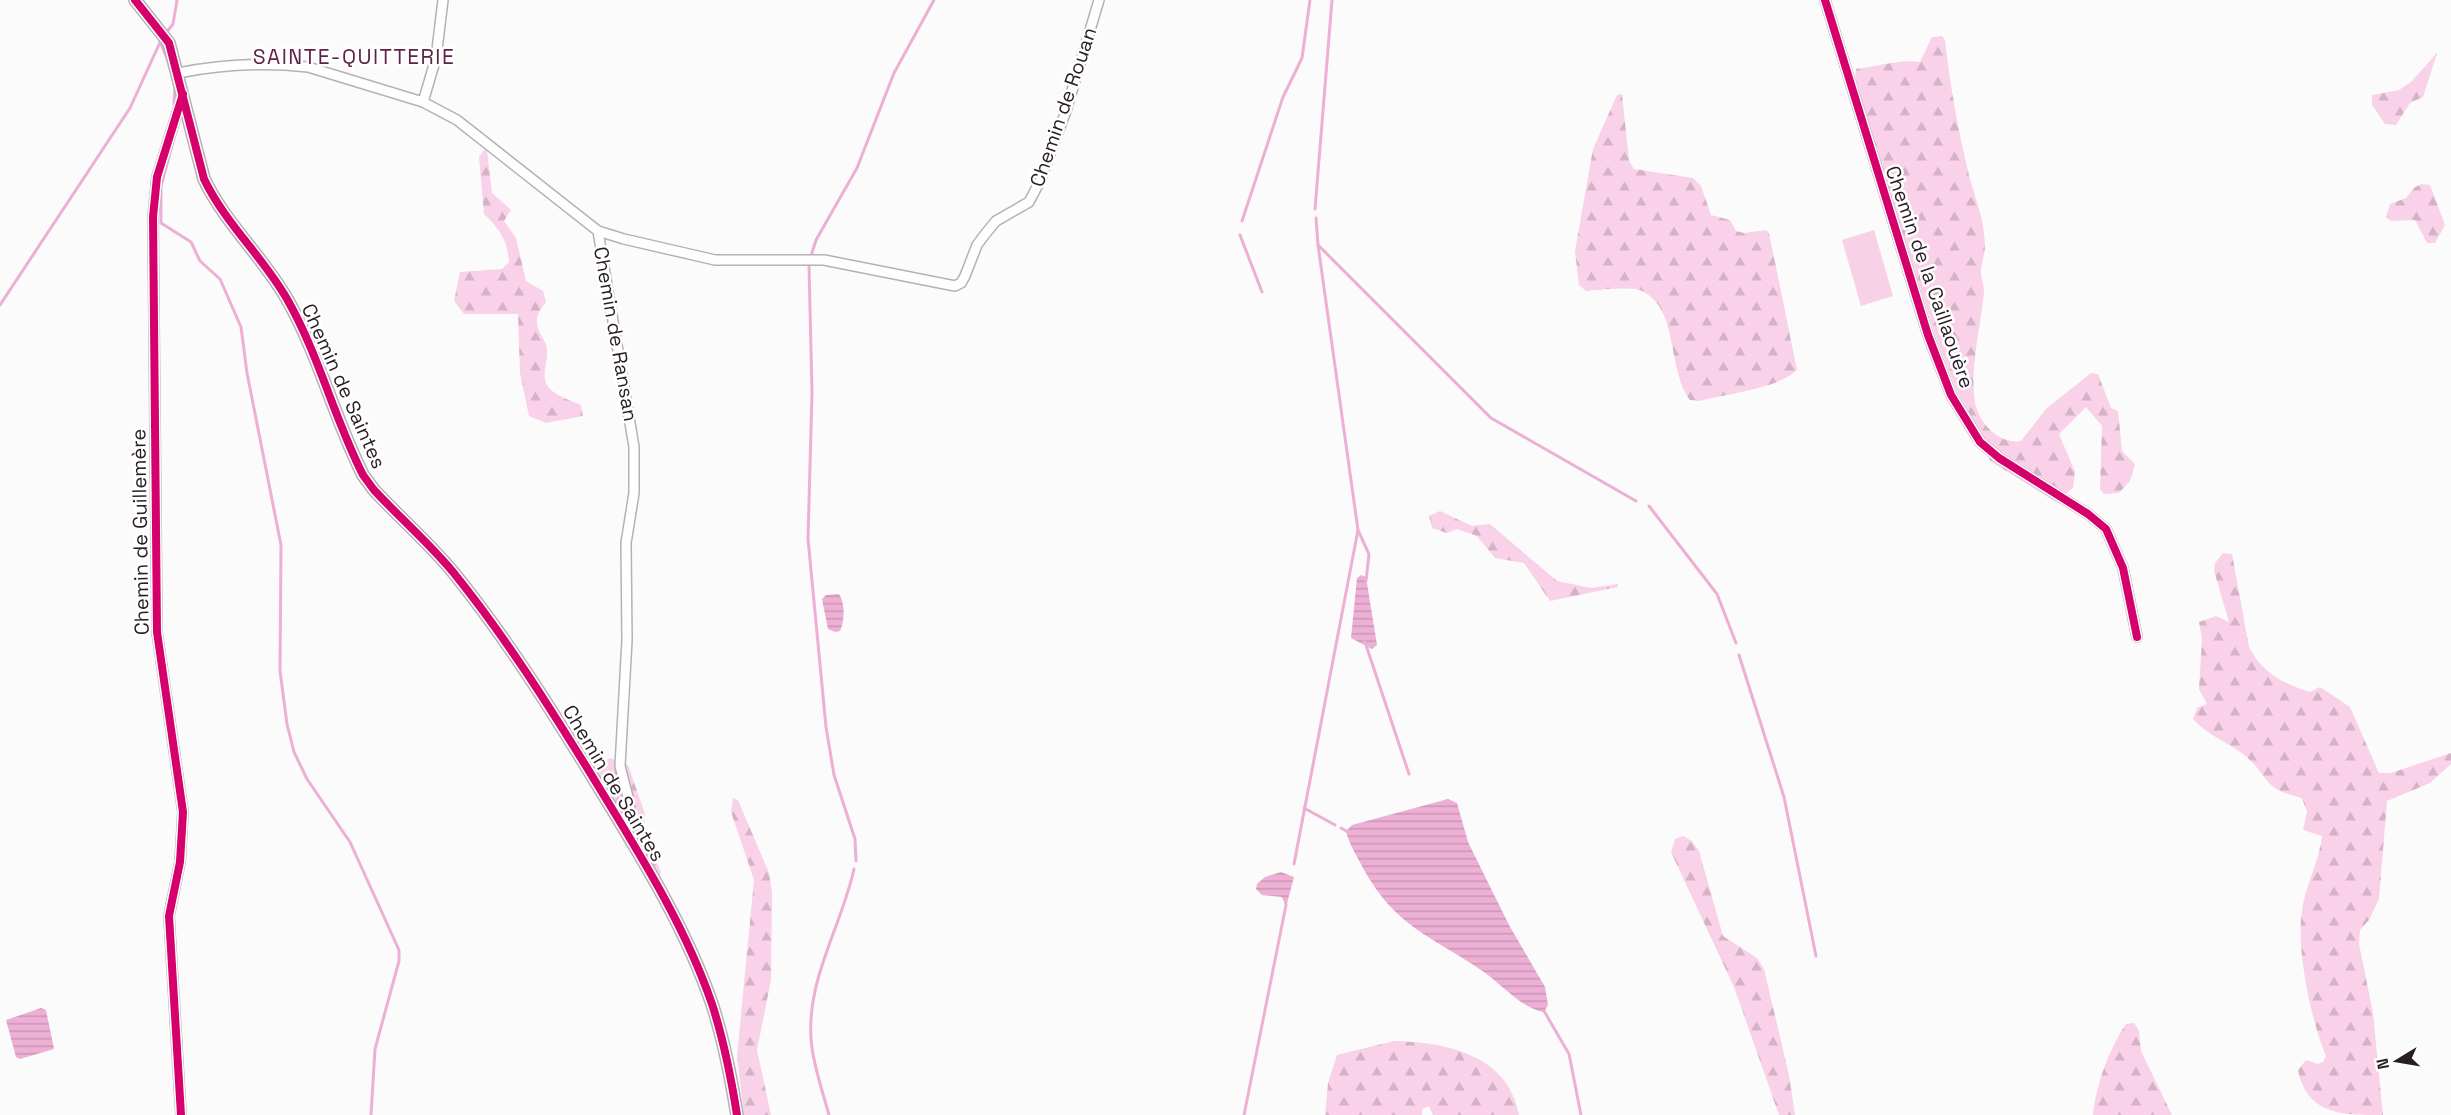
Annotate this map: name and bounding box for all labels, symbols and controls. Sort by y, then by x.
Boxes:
street label: Chemin de Rouan [1023,24,1103,190]
district label: SAINTE-QUITTERIE [253,43,455,70]
street label: Chemin de la Caillaouère [1880,162,1980,392]
street label: Chemin de Ransan [588,245,644,423]
street label: Chemin de Saintes [296,299,392,473]
street label: Chemin de Guillemère [125,429,155,635]
street label: Chemin de Saintes [557,700,671,866]
north arrow [2367,1031,2427,1091]
text: N [2371,1056,2394,1071]

